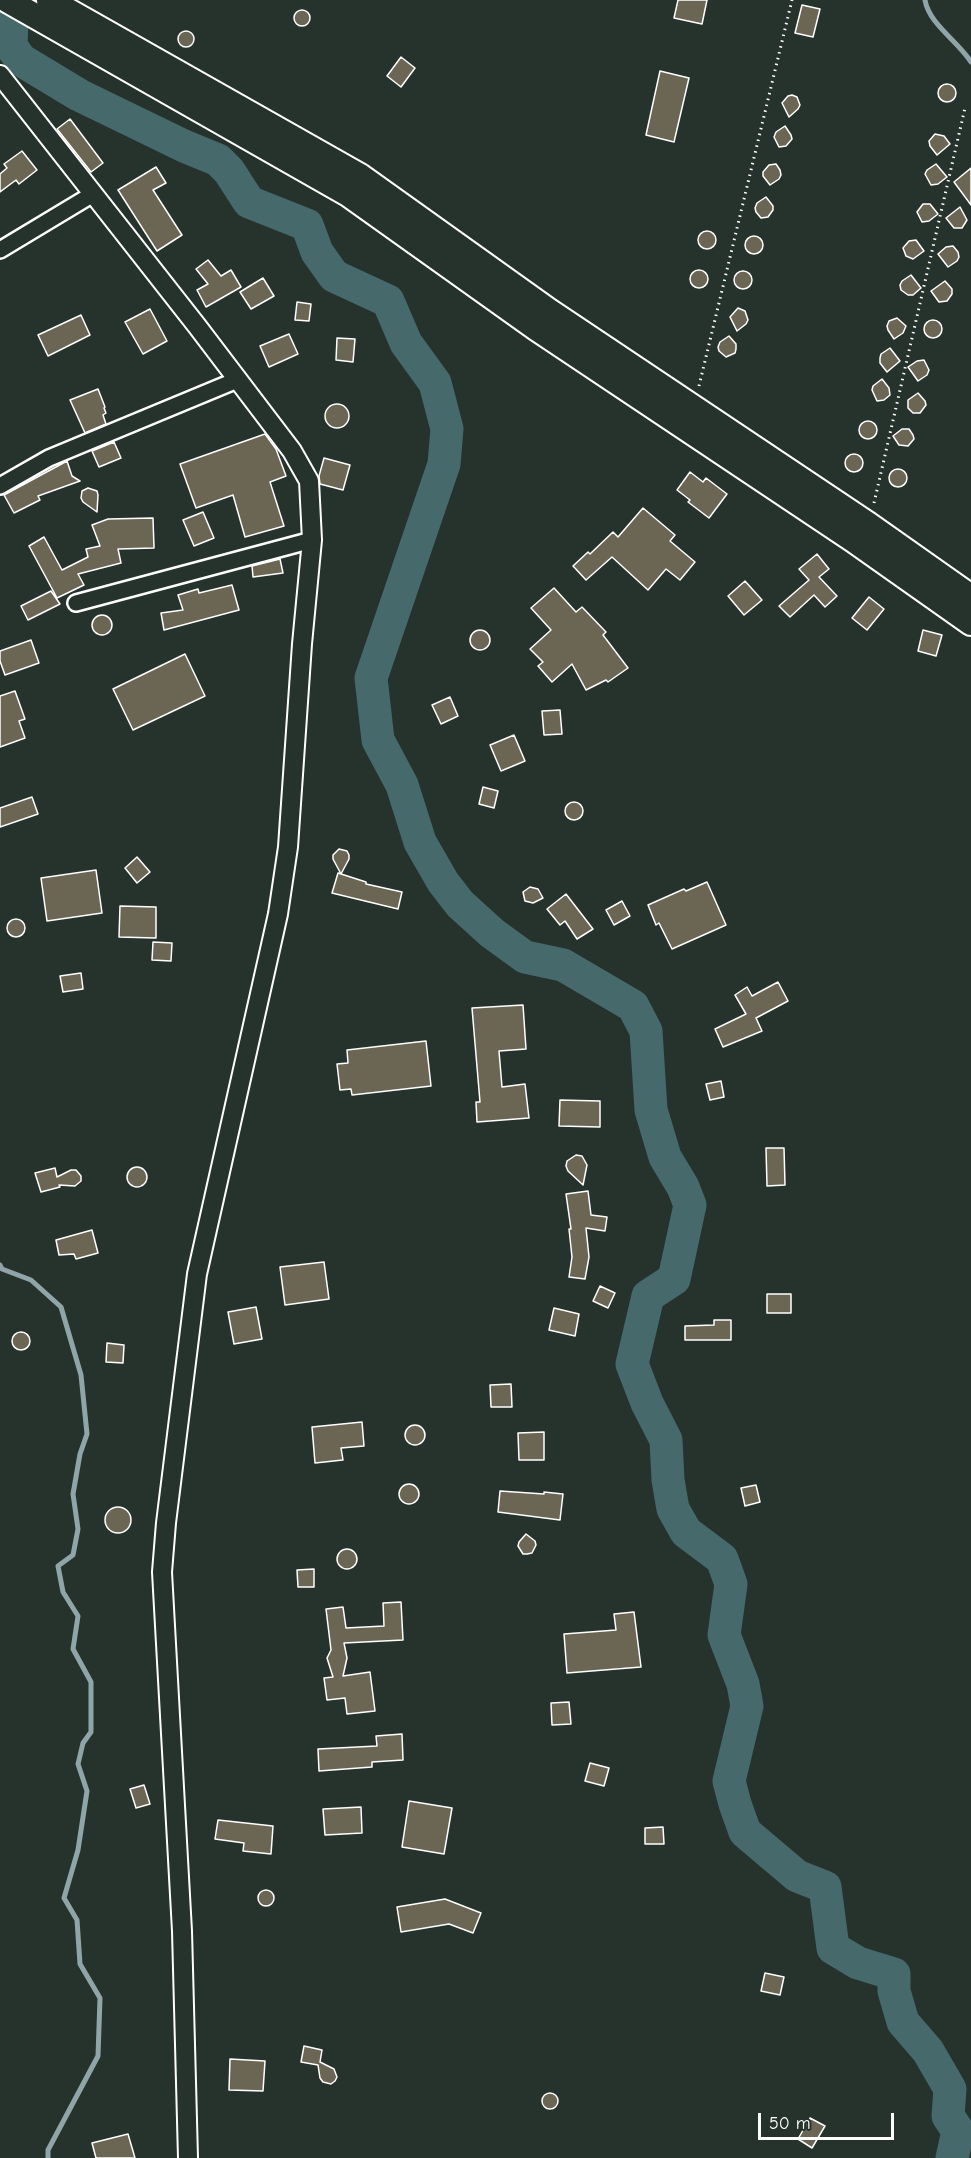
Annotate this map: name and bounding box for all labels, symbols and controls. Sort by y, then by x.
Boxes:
scale bar [761,2101,898,2139]
text: 50 m [769,2113,811,2134]

